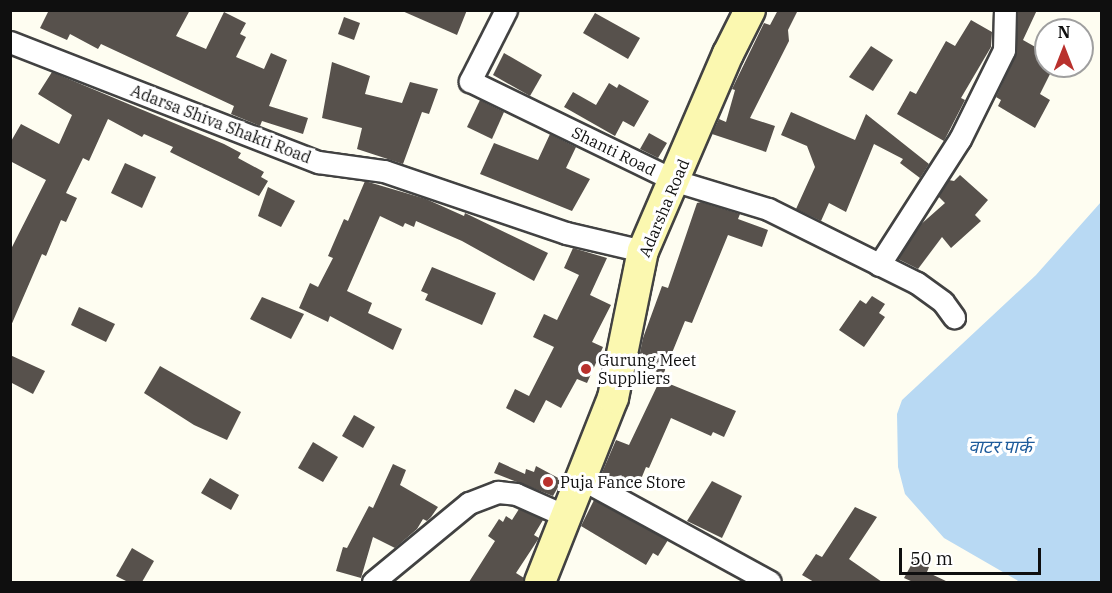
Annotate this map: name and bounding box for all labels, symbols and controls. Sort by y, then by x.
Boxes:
north arrow [1034,18,1094,78]
text: N [1058,22,1070,42]
street label: Adarsa Shiva Shakti Road [128,81,314,167]
street label: Shanti Road [569,122,659,180]
street label: Adarsha Road [635,156,693,260]
place label: Gurung Meet Suppliers [598,350,696,388]
marker: Gurung Meet Suppliers [579,362,593,376]
water label: वाटर पार्क [968,436,1032,458]
place label: Puja Fance Store [560,472,686,492]
marker: Puja Fance Store [541,475,555,489]
scale bar [902,536,1044,574]
text: 50 m [910,547,953,570]

